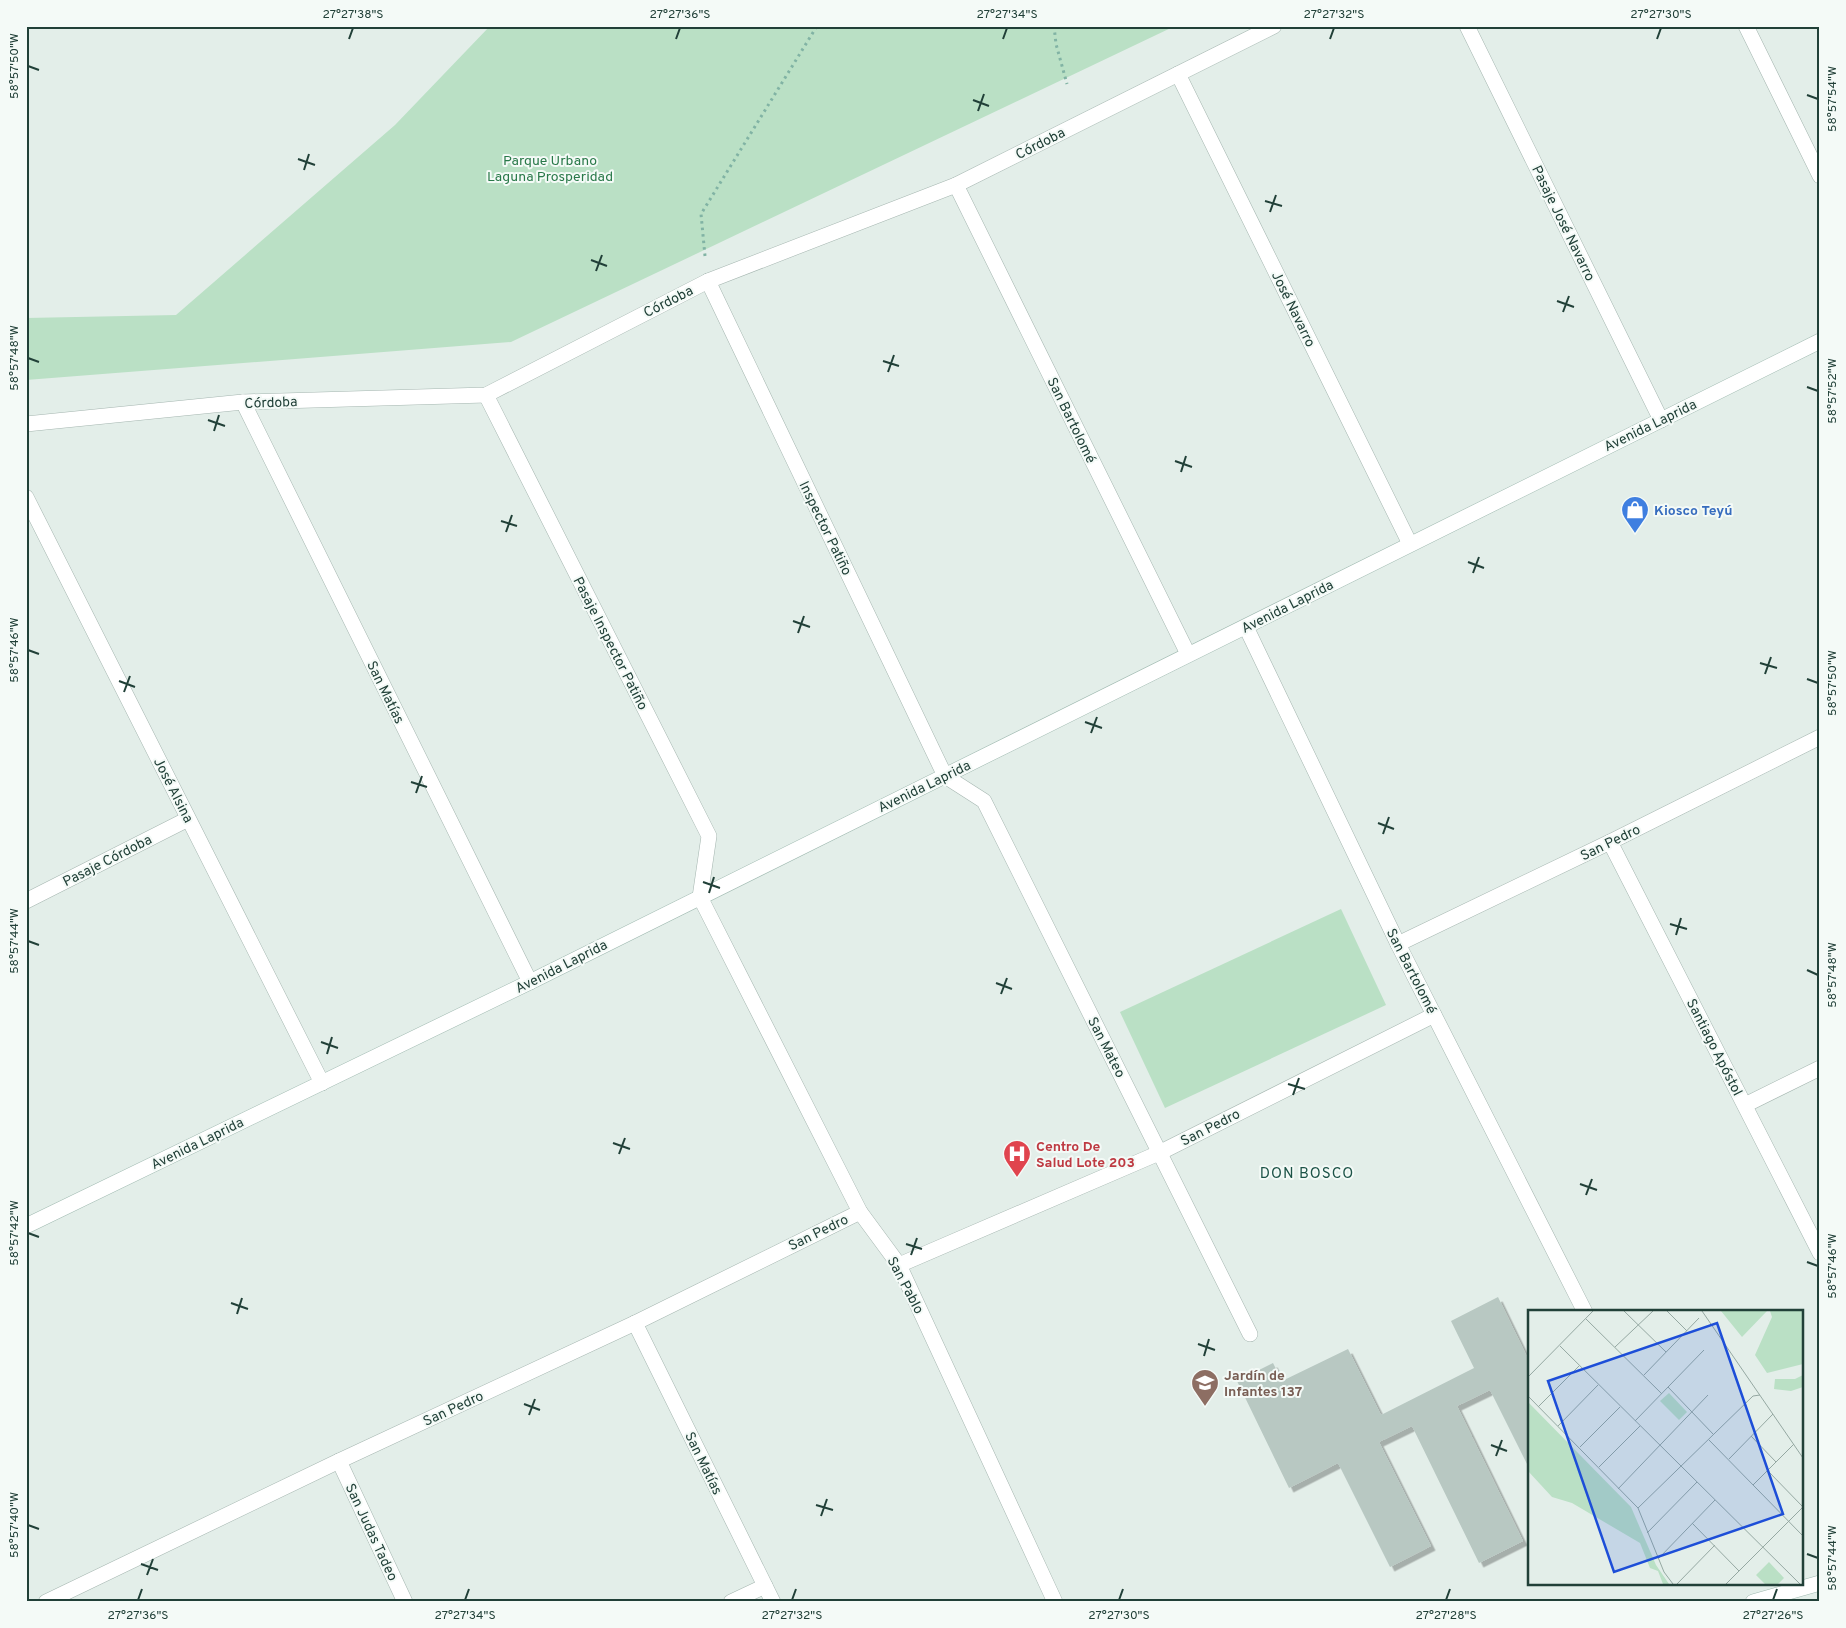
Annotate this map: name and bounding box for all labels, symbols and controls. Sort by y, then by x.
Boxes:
text: 27°27'38"S [322,7,384,23]
text: 27°27'36"S [650,7,710,23]
text: 27°27'34"S [976,7,1038,23]
text: 27°27'32"S [1304,7,1364,23]
text: 27°27'30"S [1630,7,1692,23]
text: 58°57'50"W [7,33,23,99]
text: 58°57'54"W [1825,66,1841,132]
street label: Córdoba [1013,125,1068,164]
park label: Parque Urbano Laguna Prosperidad [487,153,613,186]
street label: Pasaje José Navarro [1527,163,1598,284]
street label: José Navarro [1267,269,1318,350]
street label: Córdoba [641,283,696,322]
text: 58°57'48"W [7,325,23,391]
text: 58°57'52"W [1825,358,1841,424]
street label: San Bartolomé [1042,375,1099,466]
street label: Córdoba [244,394,298,413]
street label: Avenida Laprida [1602,397,1700,456]
street label: Inspector Patiño [794,479,855,579]
shop icon: Kiosco Teyú [1620,495,1650,534]
place label: Kiosco Teyú [1654,503,1732,520]
street label: Pasaje Inspector Patiño [569,574,651,713]
street label: Avenida Laprida [1239,577,1337,638]
text: 58°57'46"W [7,617,23,683]
text: 58°57'50"W [1825,650,1841,716]
street label: San Matías [362,658,407,727]
street label: José Alsina [149,755,196,826]
street label: Avenida Laprida [876,758,974,817]
street label: San Pedro [1578,821,1644,865]
street label: Pasaje Córdoba [60,832,155,891]
text: 58°57'44"W [7,908,23,974]
street label: San Bartolomé [1382,926,1439,1017]
street label: Avenida Laprida [513,937,611,998]
text: 58°57'48"W [1825,942,1841,1008]
street label: Santiago Apóstol [1682,996,1745,1099]
street label: San Mateo [1083,1014,1128,1081]
street label: San Pedro [1178,1106,1243,1151]
street label: Avenida Laprida [149,1115,247,1174]
hospital icon: Centro De Salud Lote 203 [1002,1139,1032,1178]
place label: Centro De Salud Lote 203 [1036,1139,1135,1172]
district label: DON BOSCO [1260,1165,1354,1184]
text: 58°57'42"W [7,1200,23,1266]
street label: San Pedro [786,1211,852,1255]
text: 58°57'46"W [1825,1233,1841,1299]
street label: San Pablo [883,1254,927,1317]
inset map [1528,1310,1804,1586]
school or university icon: Jardín de Infantes 137 [1190,1368,1220,1407]
place label: Jardín de Infantes 137 [1224,1368,1302,1401]
street label: San Pedro [421,1388,487,1431]
street label: San Matías [680,1429,725,1498]
street label: San Judas Tadeo [341,1481,401,1584]
text: 58°57'40"W [7,1492,23,1558]
text: 58°57'44"W [1825,1525,1841,1591]
text: 27°27'36"S [108,1608,168,1624]
text: 27°27'34"S [434,1608,496,1624]
text: 27°27'32"S [762,1608,822,1624]
text: 27°27'30"S [1088,1608,1150,1624]
text: 27°27'28"S [1415,1608,1477,1624]
text: 27°27'26"S [1743,1608,1804,1624]

